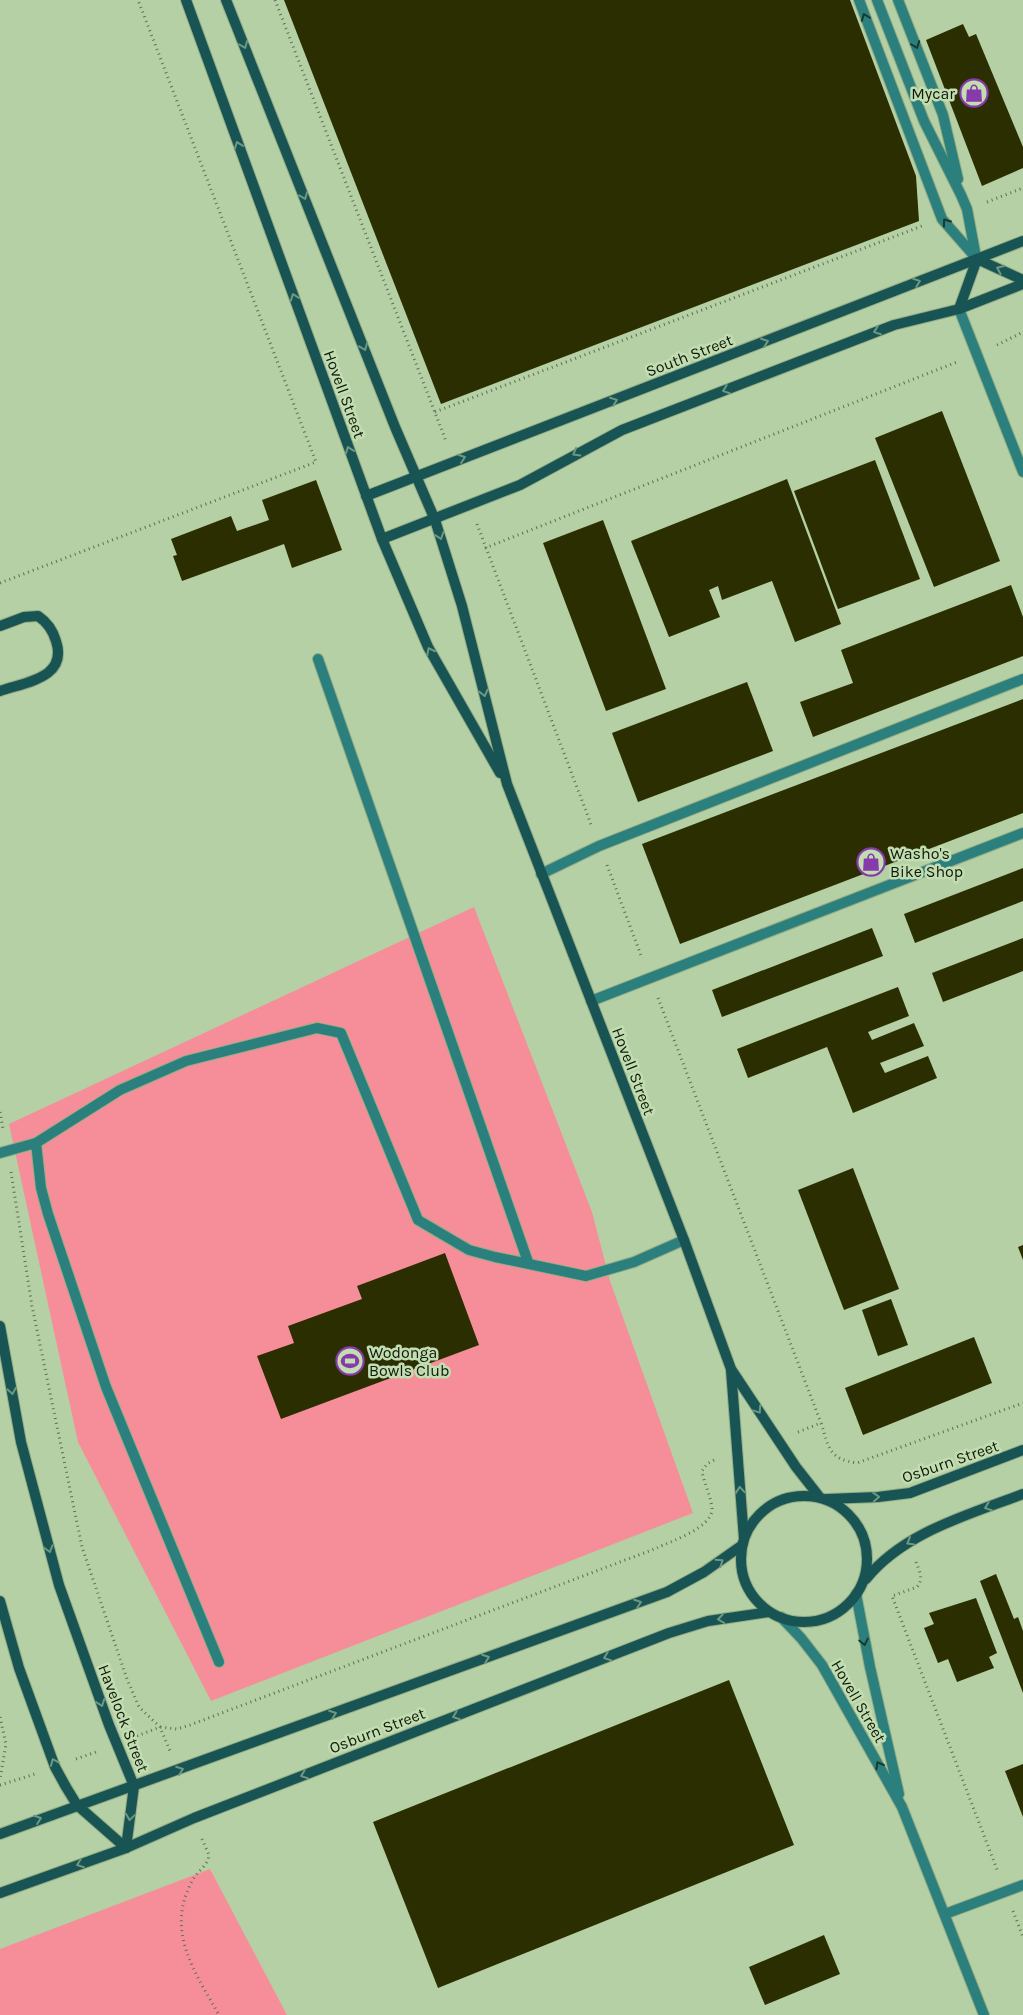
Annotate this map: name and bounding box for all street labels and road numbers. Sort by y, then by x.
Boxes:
street label: South Street [643,330,735,381]
street label: Hovell Street [320,348,369,441]
street label: Hovell Street [608,1025,659,1118]
street label: Osburn Street [899,1436,1001,1487]
street label: Hovell Street [827,1657,890,1746]
street label: Havelock Street [94,1662,153,1775]
street label: Osburn Street [327,1703,428,1757]

